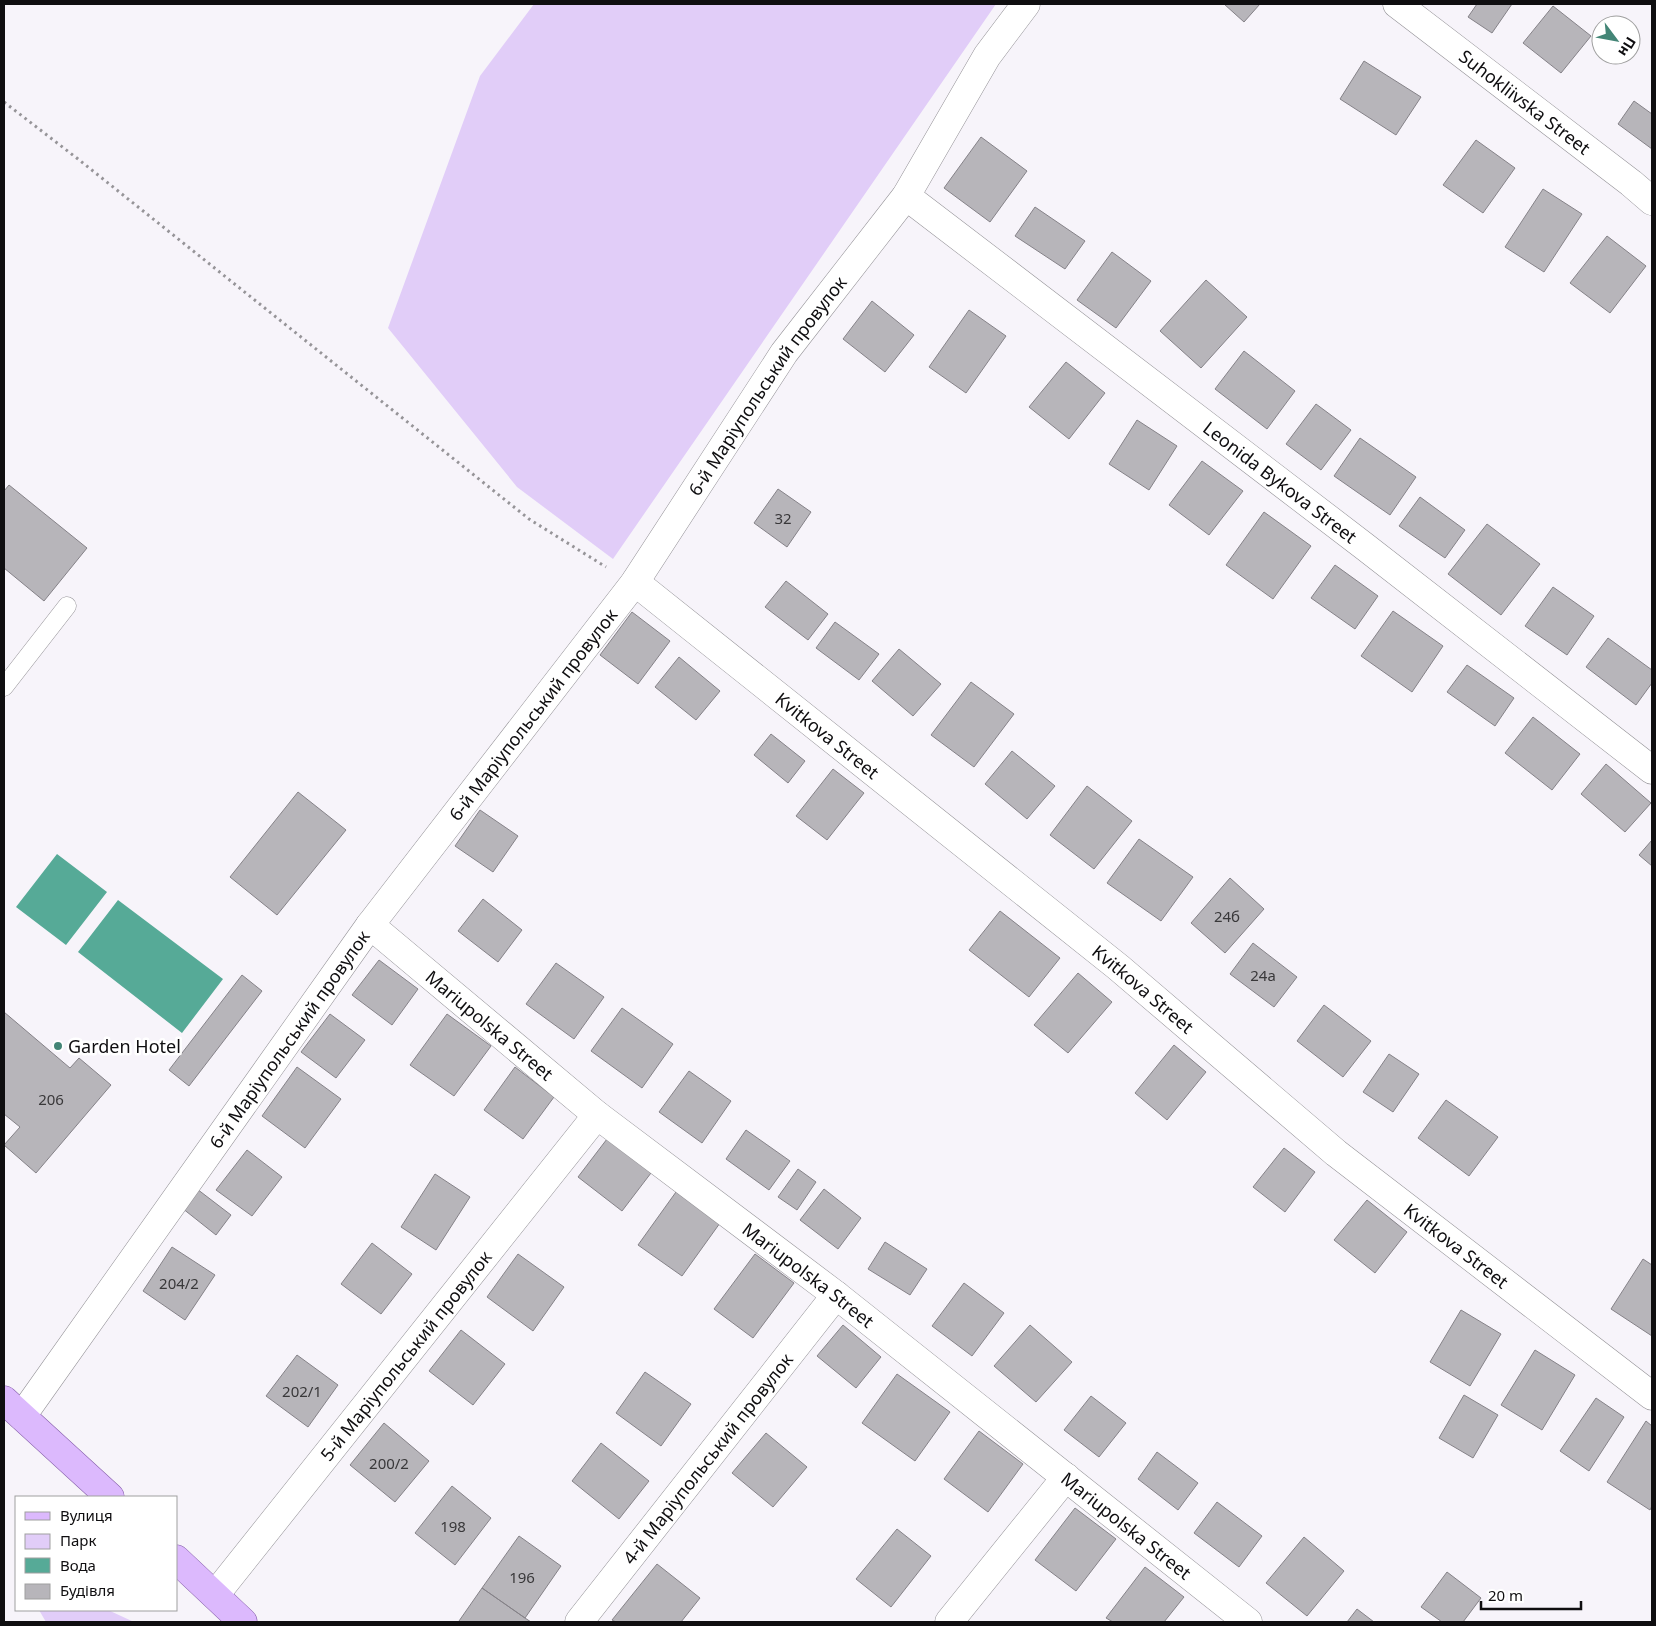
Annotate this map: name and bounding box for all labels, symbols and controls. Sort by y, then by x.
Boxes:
north arrow [1591,15,1641,65]
text: Пн [1614,34,1641,61]
street label: Suhokliivska Street [1454,44,1596,160]
street label: 6-й Маріупольський провулок [683,271,852,500]
street label: Leonida Bykova Street [1198,416,1362,549]
house number: 32 [774,508,792,528]
street label: 6-й Маріупольський провулок [443,603,623,825]
street label: Kvitkova Street [771,687,884,784]
house number: 24б [1214,906,1240,926]
street label: 6-й Маріупольський провулок [204,925,375,1153]
street label: Kvitkova Street [1087,939,1199,1039]
street label: Mariupolska Street [421,965,559,1086]
house number: 24а [1250,965,1276,985]
place label: Garden Hotel [68,1034,181,1058]
marker: Garden Hotel [52,1040,64,1052]
house number: 206 [38,1089,64,1109]
street label: Kvitkova Street [1399,1198,1514,1294]
street label: Mariupolska Street [738,1217,880,1333]
street label: 5-й Маріупольський провулок [315,1245,497,1466]
house number: 204/2 [159,1273,199,1293]
street label: 4-й Маріупольський провулок [617,1348,798,1569]
house number: 202/1 [282,1381,322,1401]
house number: 200/2 [369,1453,409,1473]
street label: Mariupolska Street [1056,1466,1197,1585]
legend [15,1496,178,1611]
text: Вулиця [60,1505,113,1525]
house number: 198 [440,1516,466,1536]
text: Парк [60,1530,96,1550]
text: Вода [60,1555,96,1575]
house number: 196 [509,1567,535,1587]
scale bar [1481,1578,1581,1610]
text: Будівля [60,1580,115,1600]
text: 20 m [1488,1585,1523,1605]

